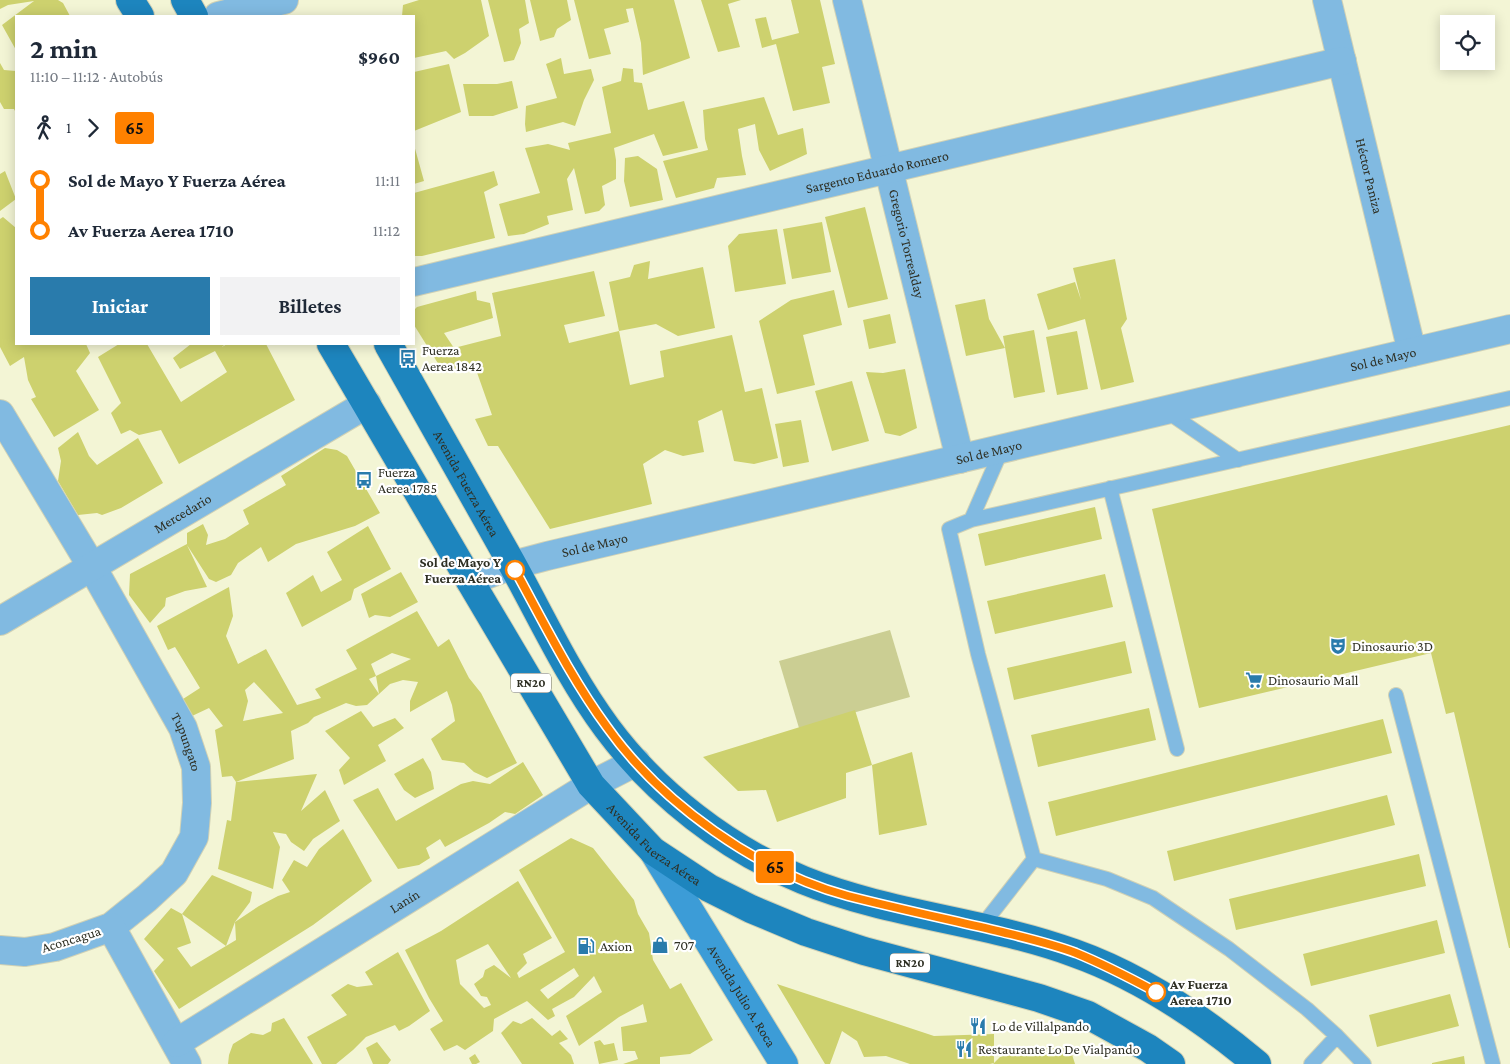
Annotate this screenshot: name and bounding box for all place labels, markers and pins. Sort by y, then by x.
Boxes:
place label: Fuerza Aerea 1842 [422,342,482,374]
bus stop icon: Fuerza Aerea 1842 [398,348,418,368]
place label: Fuerza Aerea 1785 [378,464,437,496]
bus stop icon: Fuerza Aerea 1785 [354,470,374,490]
place label: Sol de Mayo Y Fuerza Aérea [420,554,501,586]
marker: Sol de Mayo Y Fuerza Aérea [505,560,525,580]
theatre icon: Dinosaurio 3D [1328,636,1348,656]
place label: Dinosaurio 3D [1352,638,1433,654]
supermarket icon: Dinosaurio Mall [1244,670,1264,690]
place label: Dinosaurio Mall [1268,672,1359,688]
shop icon: 707 [650,935,670,955]
fuel station icon: Axion [576,936,596,956]
place label: 707 [674,937,695,953]
place label: Axion [600,938,633,954]
place label: Av Fuerza Aerea 1710 [1169,976,1232,1008]
marker: Av Fuerza Aerea 1710 [1146,982,1166,1002]
restaurant icon: Lo de Villalpando [968,1016,988,1036]
place label: Lo de Villalpando [992,1018,1089,1034]
restaurant icon: Restaurante Lo De Vialpando [954,1039,974,1059]
place label: Restaurante Lo De Vialpando [978,1041,1140,1057]

